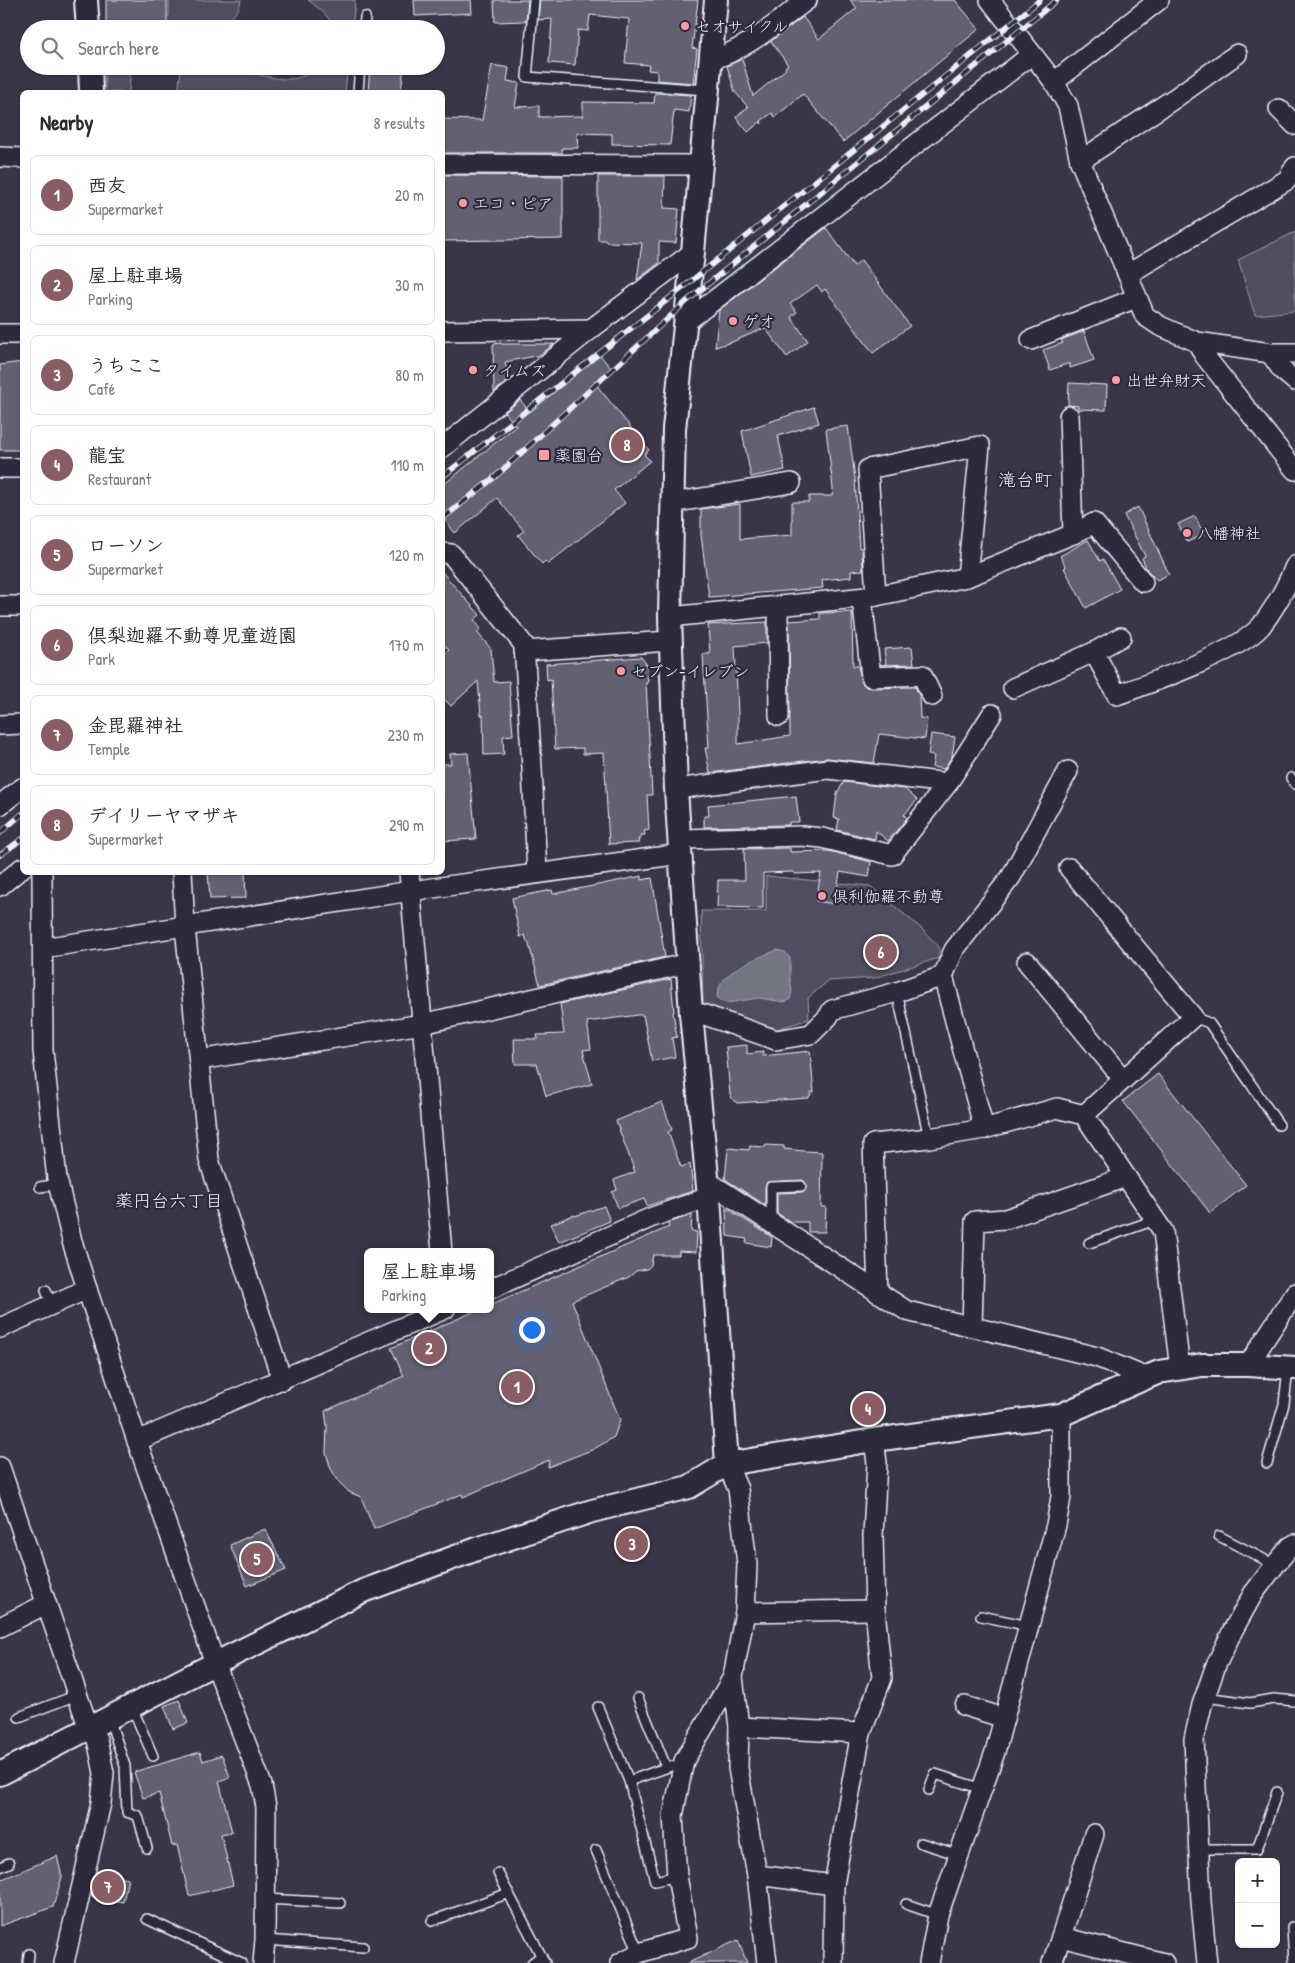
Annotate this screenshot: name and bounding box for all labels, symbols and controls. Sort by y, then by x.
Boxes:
place label: セオサイクル [695,15,788,37]
search box [20,20,445,75]
marker: セオサイクル [679,20,691,32]
icon: search [38,34,66,62]
text: Search here [78,35,159,61]
text: Nearby [40,108,93,137]
text: 8 results [373,112,425,134]
text: 西友 [88,172,126,198]
text: 1 [54,184,60,206]
text: 20 m [395,184,424,206]
place label: エコ・ピア [473,192,553,214]
marker: エコ・ピア [457,197,469,209]
text: Supermarket [88,198,163,220]
text: 屋上駐車場 [88,262,183,288]
text: 2 [53,274,61,296]
text: 30 m [395,274,424,296]
text: Parking [88,288,133,310]
place label: ゲオ [743,310,775,332]
marker: ゲオ [727,315,739,327]
text: うちここ [88,352,164,378]
place label: タイムズ [483,359,546,381]
text: 3 [53,364,61,386]
text: 80 m [395,364,424,386]
marker: タイムズ [467,364,479,376]
place label: 出世弁財天 [1126,369,1206,391]
marker: 出世弁財天 [1110,374,1122,386]
text: Café [88,378,115,400]
pin: 8 [611,426,643,464]
text: 龍宝 [88,442,126,468]
place label: 薬園台 [555,444,603,466]
marker: 薬園台 [537,448,551,462]
text: 4 [54,454,60,476]
text: 110 m [391,454,424,476]
district label: 滝台町 [998,467,1052,492]
text: Restaurant [88,468,151,490]
place label: 八幡神社 [1197,522,1261,544]
marker: 八幡神社 [1181,527,1193,539]
text: ローソン [88,532,164,558]
text: 5 [54,544,60,566]
text: 120 m [389,544,424,566]
text: Supermarket [88,558,163,580]
text: 倶梨迦羅不動尊児童遊園 [88,622,297,648]
text: 6 [54,634,60,656]
text: 170 m [389,634,424,656]
text: Park [88,648,115,670]
place label: セブン-イレブン [631,660,749,682]
marker: セブン-イレブン [615,665,627,677]
text: 金毘羅神社 [88,712,183,738]
text: 7 [53,724,61,746]
text: 230 m [388,724,424,746]
text: Temple [88,738,130,760]
text: デイリーヤマザキ [88,802,240,828]
text: 8 [54,814,60,836]
text: 290 m [389,814,424,836]
text: Supermarket [88,828,163,850]
place label: 倶利伽羅不動尊 [832,885,944,907]
marker: 倶利伽羅不動尊 [816,890,828,902]
pin: 6 [865,933,897,971]
district label: 薬円台六丁目 [115,1188,223,1213]
popup [364,1248,494,1313]
text: 屋上駐車場 [381,1258,477,1284]
text: Parking [381,1284,426,1306]
your location [519,1317,545,1343]
pin: 2 [413,1329,445,1367]
pin: 1 [501,1368,533,1406]
pin: 4 [852,1390,884,1428]
pin: 3 [616,1525,648,1563]
pin: 5 [241,1540,273,1578]
map controls [1235,1858,1280,1948]
button: + [1235,1858,1280,1903]
pin: 7 [92,1868,124,1906]
button: − [1235,1903,1280,1948]

